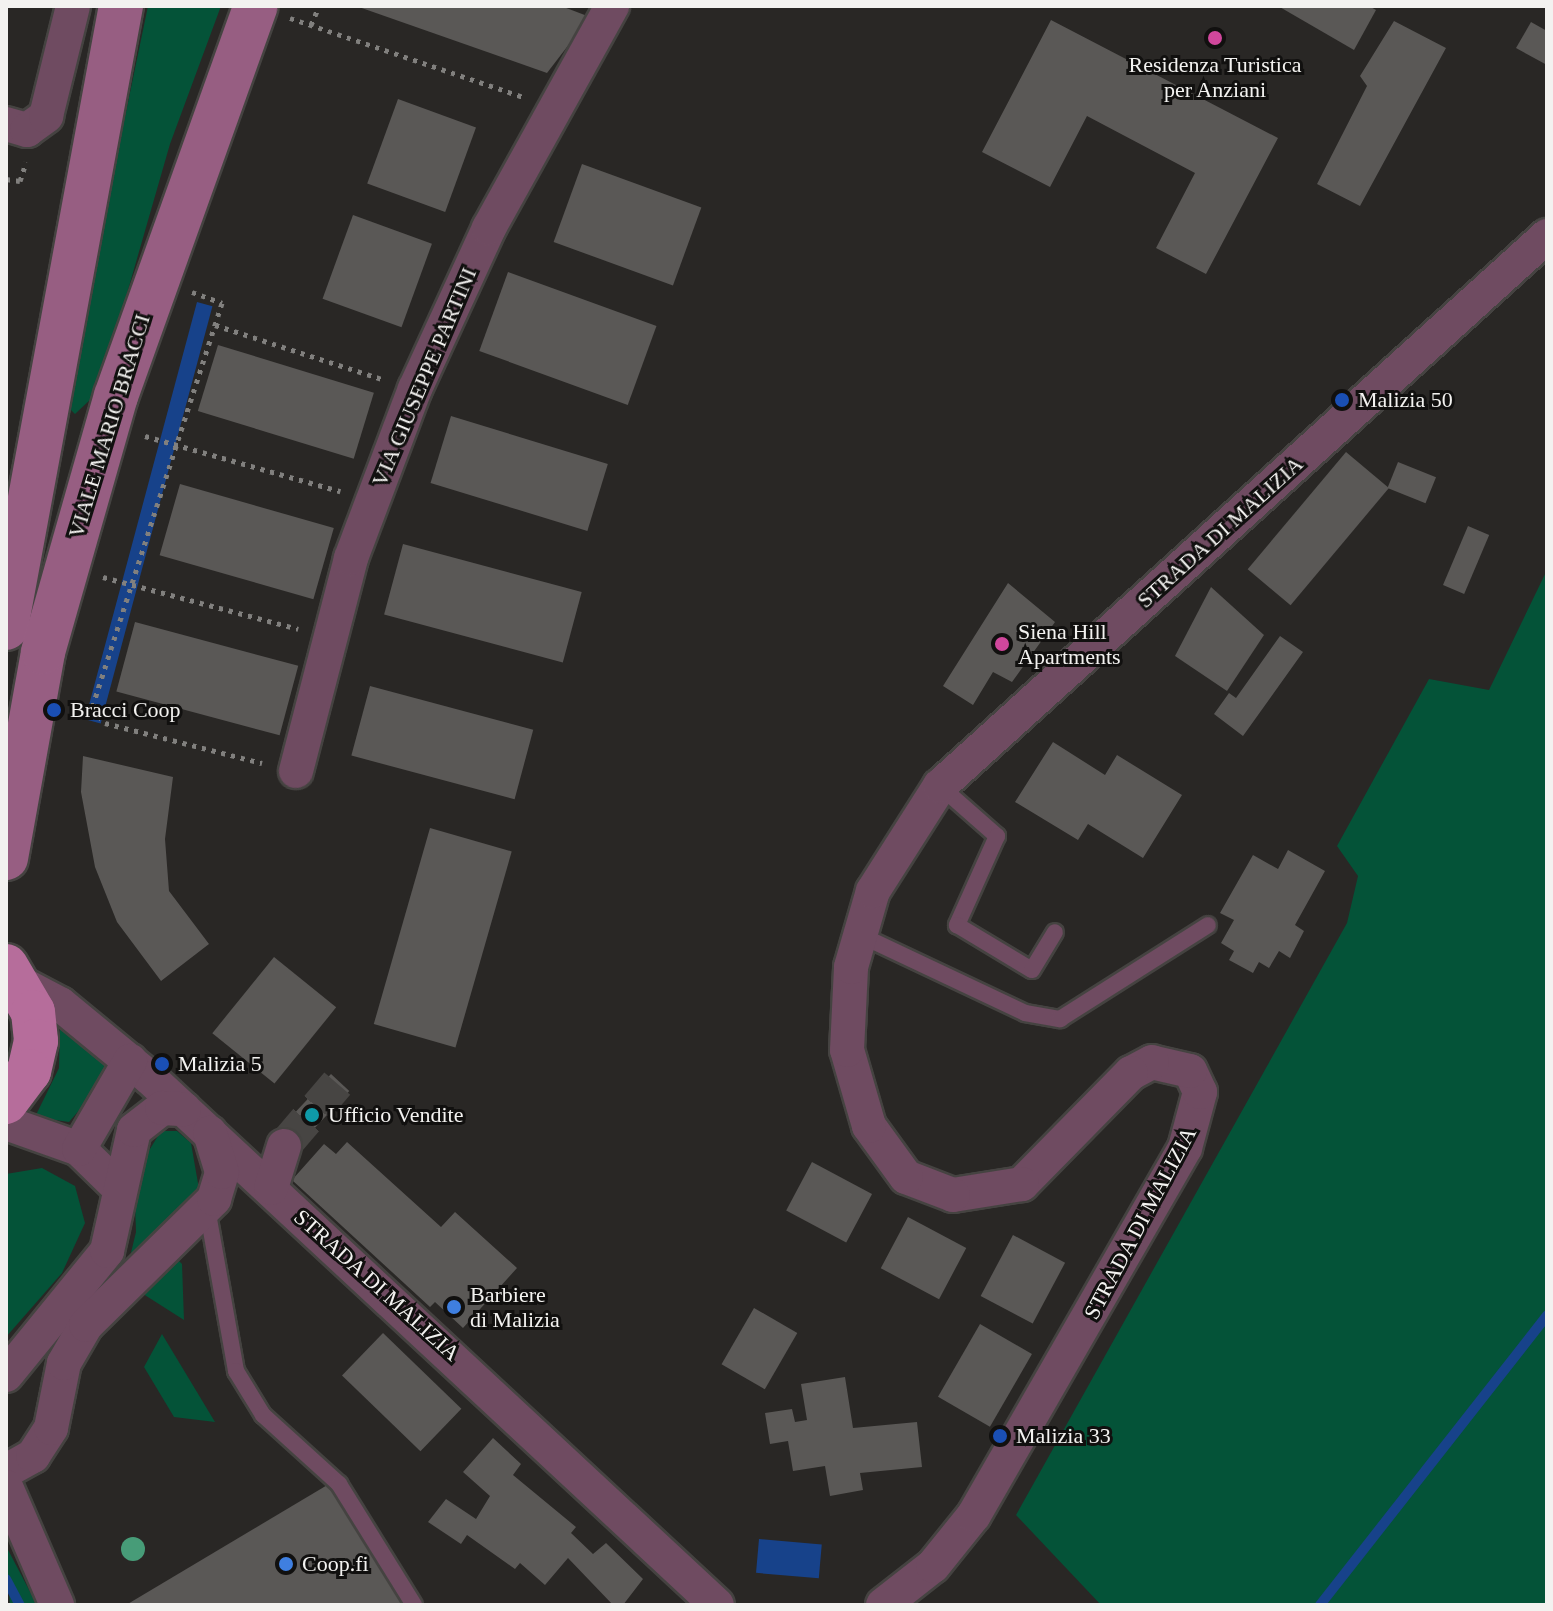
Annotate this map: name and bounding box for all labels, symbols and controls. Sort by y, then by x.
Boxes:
marker: Residenza Turistica per Anziani [1206,29,1224,47]
place label: Residenza Turistica per Anziani [1128,51,1302,102]
street label: VIA GIUSEPPE PARTINI [366,263,482,491]
street label: VIALE MARIO BRACCI [62,311,156,541]
place label: Malizia 50 [1358,387,1453,413]
marker: Malizia 50 [1333,391,1351,409]
street label: STRADA DI MALIZIA [1131,450,1309,614]
place label: Siena Hill Apartments [1018,618,1121,670]
marker: Siena Hill Apartments [993,635,1011,653]
place label: Bracci Coop [70,697,181,723]
marker: Bracci Coop [45,701,63,719]
place label: Malizia 5 [178,1051,262,1077]
marker: Malizia 5 [153,1055,171,1073]
place label: Ufficio Vendite [328,1102,464,1128]
marker: Ufficio Vendite [303,1106,321,1124]
street label: STRADA DI MALIZIA [1078,1122,1202,1324]
street label: STRADA DI MALIZIA [288,1203,466,1367]
place label: Barbiere di Malizia [470,1281,560,1332]
marker: Barbiere di Malizia [445,1298,463,1316]
place label: Malizia 33 [1016,1423,1111,1449]
marker: Malizia 33 [991,1427,1009,1445]
place label: Coop.fi [302,1551,369,1577]
marker: Coop.fi [277,1555,295,1573]

